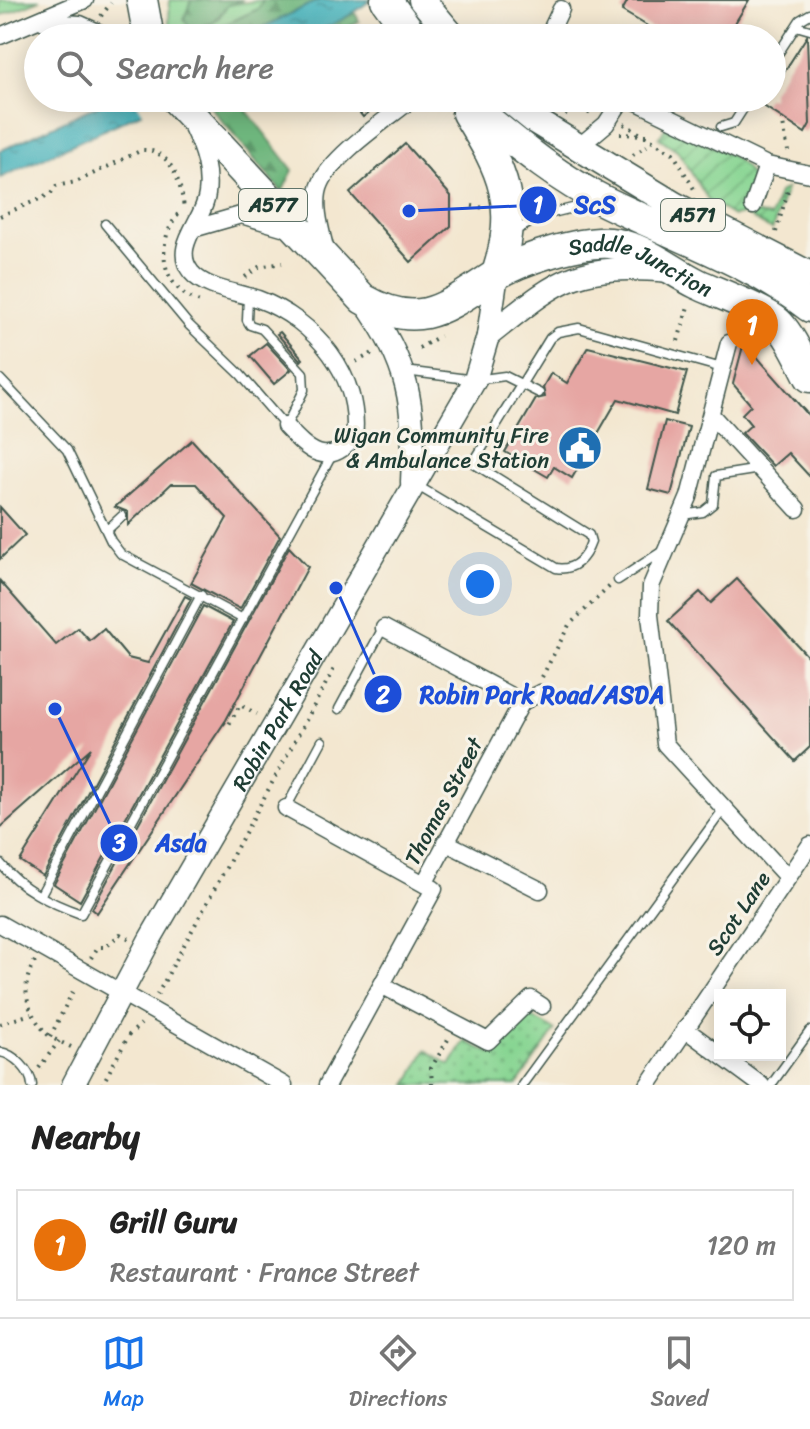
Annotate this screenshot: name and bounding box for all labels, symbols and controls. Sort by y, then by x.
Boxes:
search box [24,24,786,112]
text: Search here [116,41,274,95]
icon: search [52,46,96,90]
callout: ScS [518,181,632,229]
text: 1 [533,184,543,226]
text: ScS [573,184,616,226]
road number: A577 [239,189,307,221]
road number: A571 [661,199,725,231]
street label: Saddle Junction [565,224,719,308]
pin: 1 [726,299,778,365]
place label: Wigan Community Fire & Ambulance Station [334,416,549,480]
public building icon: Wigan Community Fire & Ambulance Station [556,424,604,472]
your location [460,564,500,604]
street label: Robin Park Road [221,641,335,799]
callout: Robin Park Road/ASDA [363,670,680,718]
text: 2 [375,674,390,716]
text: Robin Park Road/ASDA [419,674,664,716]
street label: Thomas Street [393,729,494,873]
callout: Asda [99,819,223,867]
text: 3 [111,822,126,864]
text: Asda [154,822,207,864]
street label: Scot Lane [696,863,781,964]
map controls [714,989,786,1061]
button: locate [714,989,786,1061]
text: Nearby [32,1107,140,1167]
text: Grill Guru [110,1195,237,1249]
text: 1 [54,1222,66,1268]
text: 120 m [707,1222,776,1268]
text: Restaurant · France Street [110,1249,419,1295]
tab: Map [102,1331,146,1418]
tab: Directions [349,1331,447,1418]
tab: Saved [650,1331,708,1418]

